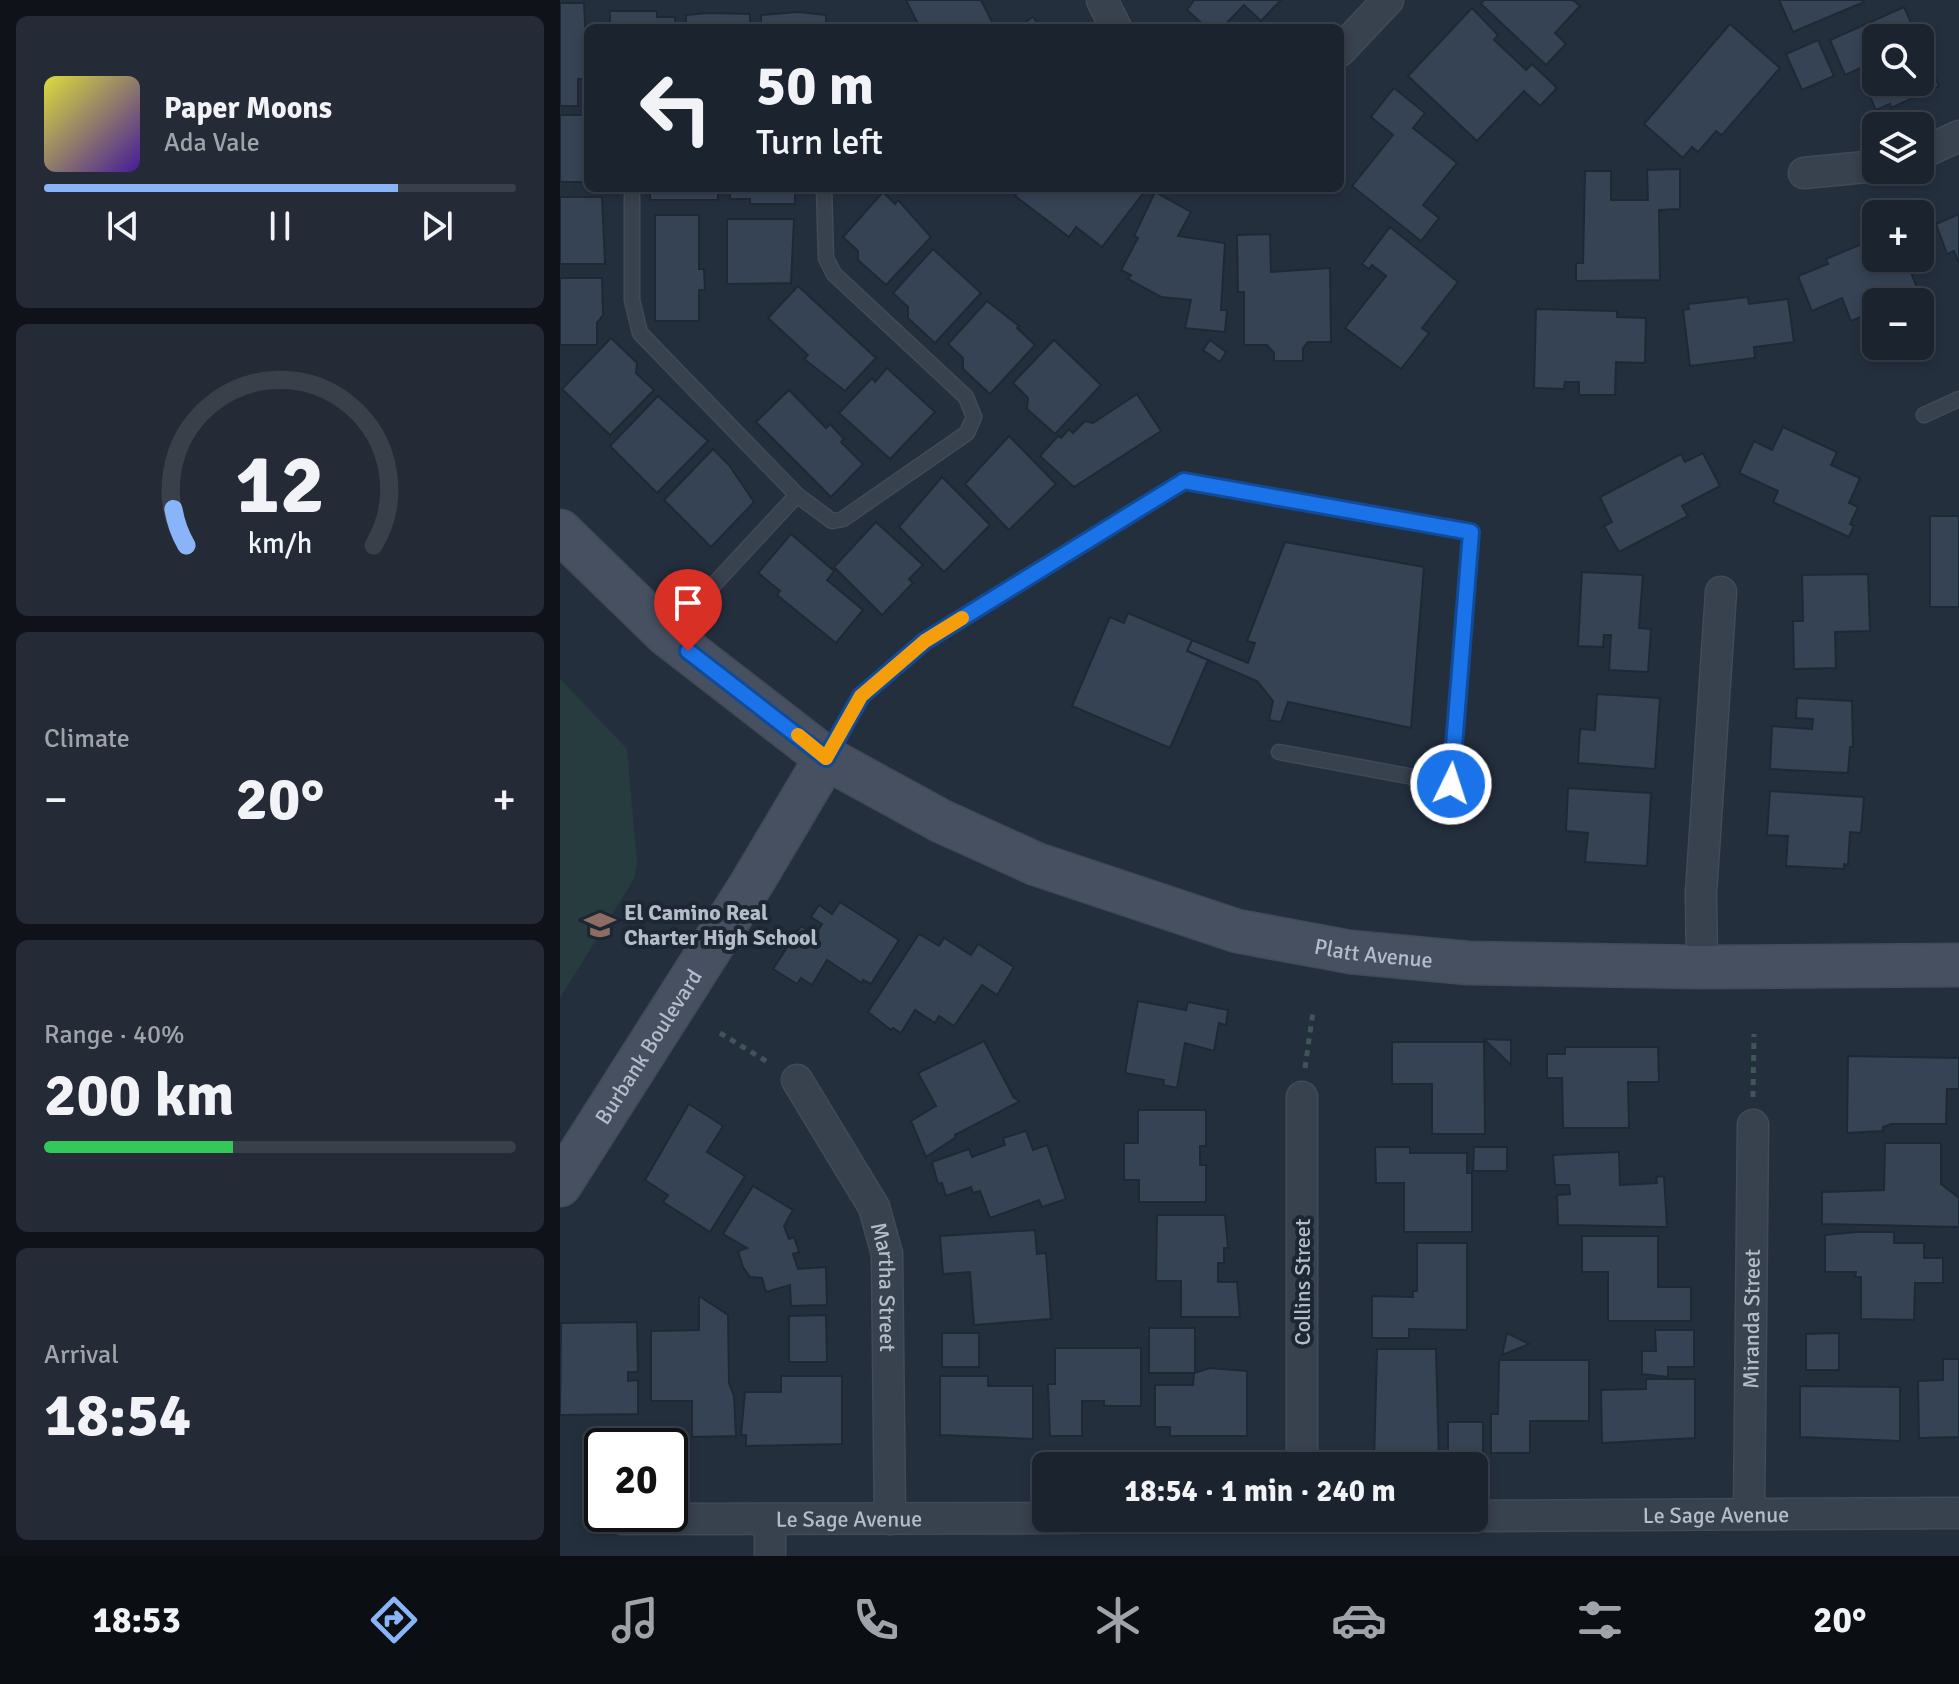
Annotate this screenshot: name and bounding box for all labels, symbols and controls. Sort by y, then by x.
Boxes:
map controls [1862,24,1934,360]
button: search [1862,24,1934,96]
text: 50 m [756,51,874,120]
icon: left [624,56,728,160]
text: Paper Moons [164,90,332,127]
button: layers [1862,112,1934,184]
text: Turn left [756,120,883,165]
text: Ada Vale [164,127,260,159]
button: + [1862,200,1934,272]
icon: previous [101,204,145,248]
icon: pause [258,204,302,248]
icon: next [415,204,459,248]
button: − [1862,288,1934,360]
text: 12 [235,434,325,536]
text: km/h [248,526,312,561]
pin [654,569,722,651]
icon: arrive [666,581,710,625]
text: Climate [44,723,130,755]
position arrow [1409,742,1493,826]
text: 20° [236,763,324,837]
text: − [44,773,68,827]
text: + [492,773,516,827]
place label: El Camino Real Charter High School [624,899,818,951]
school or university icon: El Camino Real Charter High School [583,908,617,942]
street label: Platt Avenue [1312,933,1434,974]
street label: Burbank Boulevard [589,964,708,1130]
text: Range · 40% [44,1019,185,1051]
text: 200 km [44,1059,234,1133]
street label: Collins Street [1289,1218,1316,1345]
street label: Martha Street [865,1219,901,1352]
street label: Miranda Street [1737,1249,1766,1389]
text: Arrival [44,1339,119,1371]
text: 18:54 [44,1379,191,1453]
speed limit sign: 20 [584,1428,688,1532]
text: 18:54 · 1 min · 240 m [1124,1473,1396,1510]
street label: Le Sage Avenue [1643,1501,1789,1529]
street label: Le Sage Avenue [776,1505,922,1533]
icon: directions [366,1592,422,1648]
icon: music [607,1592,663,1648]
icon: phone [848,1592,904,1648]
icon: climate [1090,1592,1146,1648]
icon: car [1331,1592,1387,1648]
icon: filters [1572,1592,1628,1648]
text: 18:53 [93,1598,181,1643]
text: 20° [1813,1598,1866,1643]

